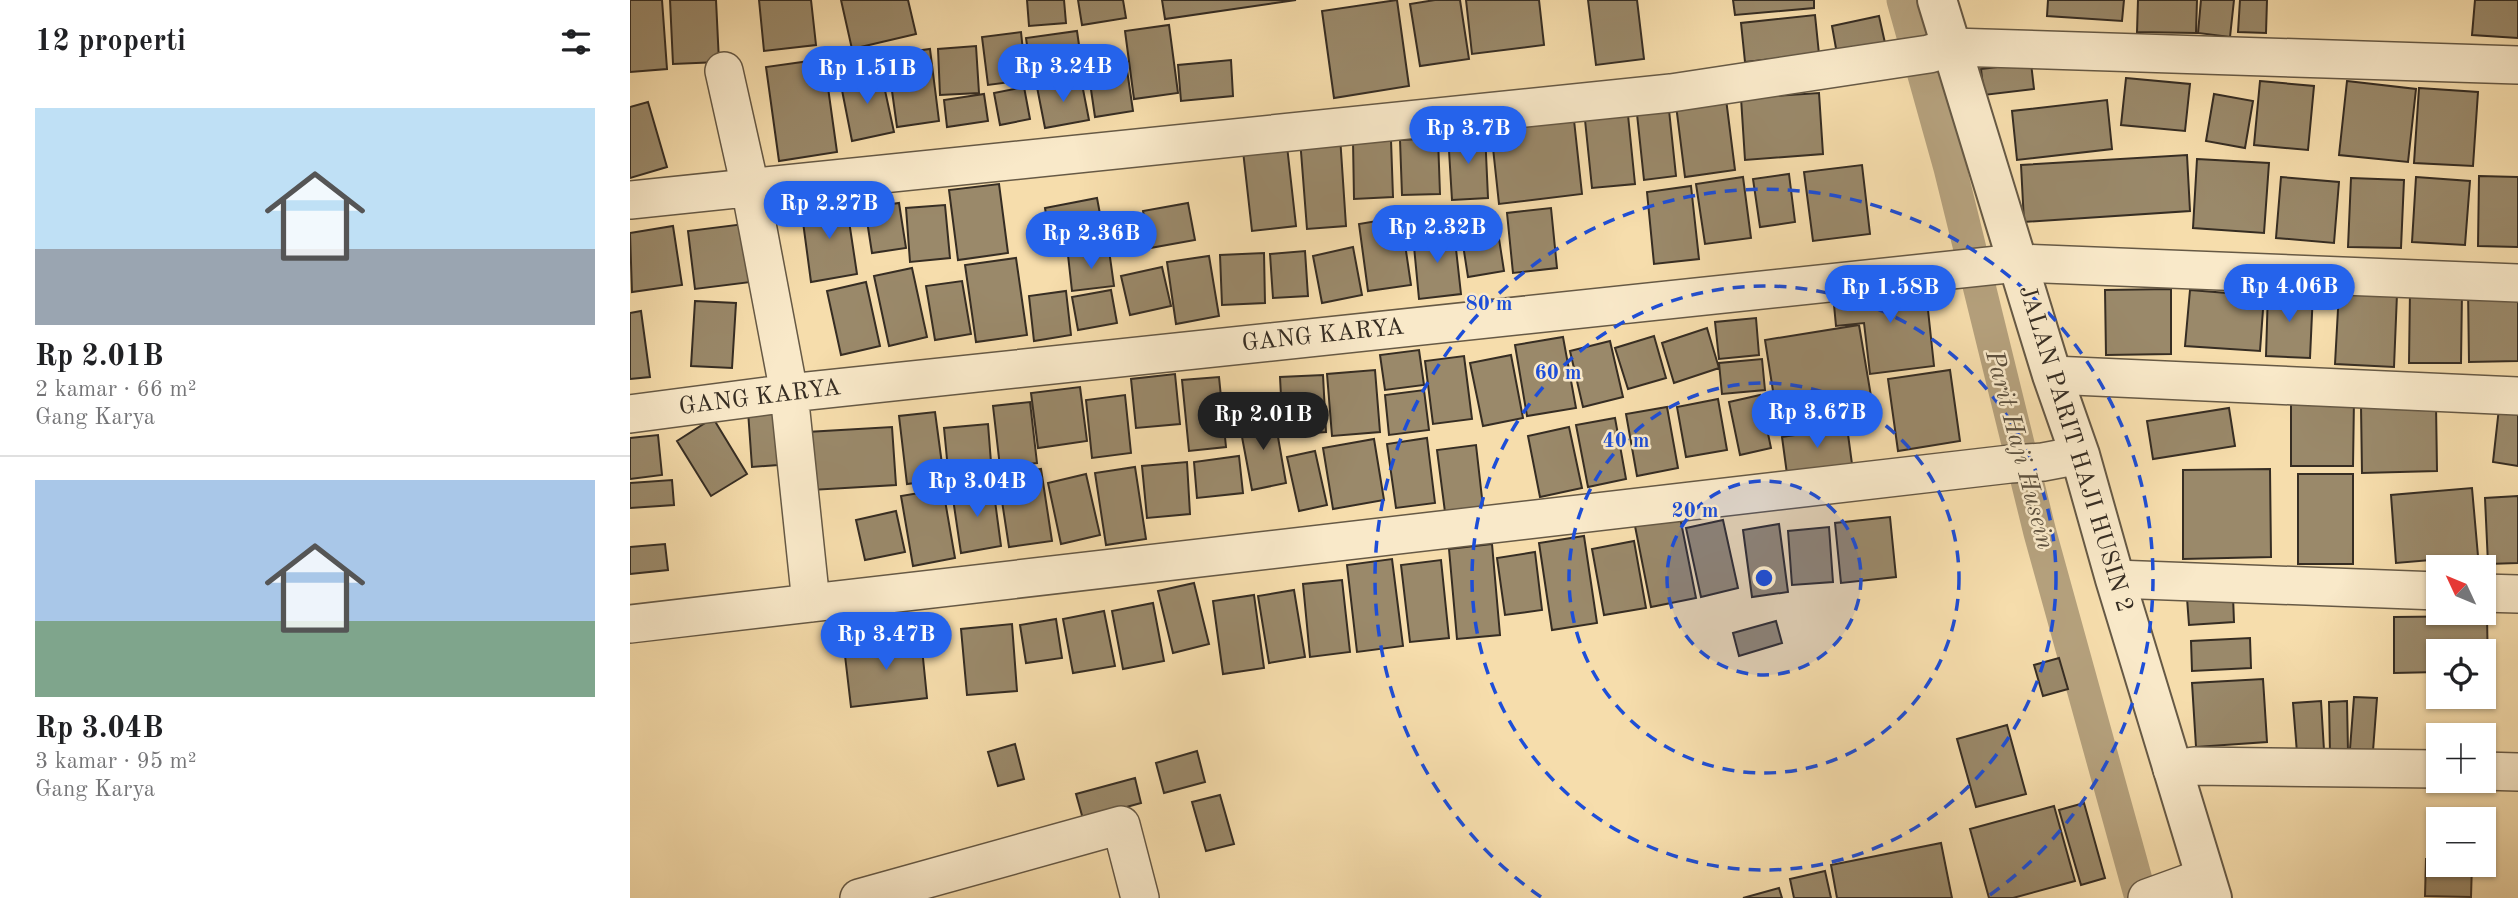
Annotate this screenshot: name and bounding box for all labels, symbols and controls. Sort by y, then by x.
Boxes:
icon: filters [557,23,595,61]
text: 12 properti [35,27,186,57]
pin: Rp 3.24B [991,44,1135,104]
pin: Rp 1.51B [795,46,939,106]
text: Rp 3.24B [1014,55,1112,78]
text: Rp 1.51B [818,57,916,80]
pin: Rp 3.7B [1403,106,1533,166]
text: Rp 3.7B [1425,117,1511,140]
icon: home [252,153,378,279]
pin: Rp 2.27B [757,182,901,241]
text: Rp 2.27B [780,192,878,215]
pin: Rp 2.32B [1365,205,1509,265]
pin: Rp 2.36B [1019,212,1163,271]
text: Rp 2.32B [1388,216,1486,239]
text: Rp 2.36B [1042,222,1140,245]
pin: Rp 4.06B [2217,264,2361,324]
pin: Rp 1.58B [1818,266,1962,325]
text: Rp 4.06B [2240,275,2338,298]
text: Rp 1.58B [1841,276,1939,299]
street label: JALAN PARIT HAJI HUSIN 2 [2014,283,2136,615]
text: 80 m [1465,294,1513,315]
street label: GANG KARYA [1241,316,1405,356]
text: Rp 2.01B [35,342,164,372]
water label: Parit Haji Husein [1980,347,2058,553]
text: 60 m [1534,363,1582,384]
street label: GANG KARYA [678,376,842,420]
text: 2 kamar · 66 m² [35,378,197,401]
pin: Rp 3.67B [1745,391,1889,450]
pin: Rp 2.01B [1191,392,1335,452]
text: Rp 3.67B [1768,401,1866,424]
text: Rp 2.01B [1214,403,1312,426]
text: Gang Karya [35,406,155,429]
text: 40 m [1602,431,1650,452]
pin: Rp 3.04B [905,460,1049,519]
text: Rp 3.04B [928,470,1026,493]
text: 20 m [1671,501,1719,522]
icon: home [252,525,378,651]
north arrow [2426,555,2496,625]
map controls [2426,555,2496,877]
centre of rings [1752,566,1776,590]
pin: Rp 3.47B [814,612,958,672]
text: Rp 3.47B [837,623,935,646]
button: locate [2426,639,2496,709]
text: Rp 3.04B [35,714,164,744]
button: + [2426,723,2496,793]
text: 3 kamar · 95 m² [35,750,197,773]
text: Gang Karya [35,778,155,801]
button: − [2426,807,2496,877]

